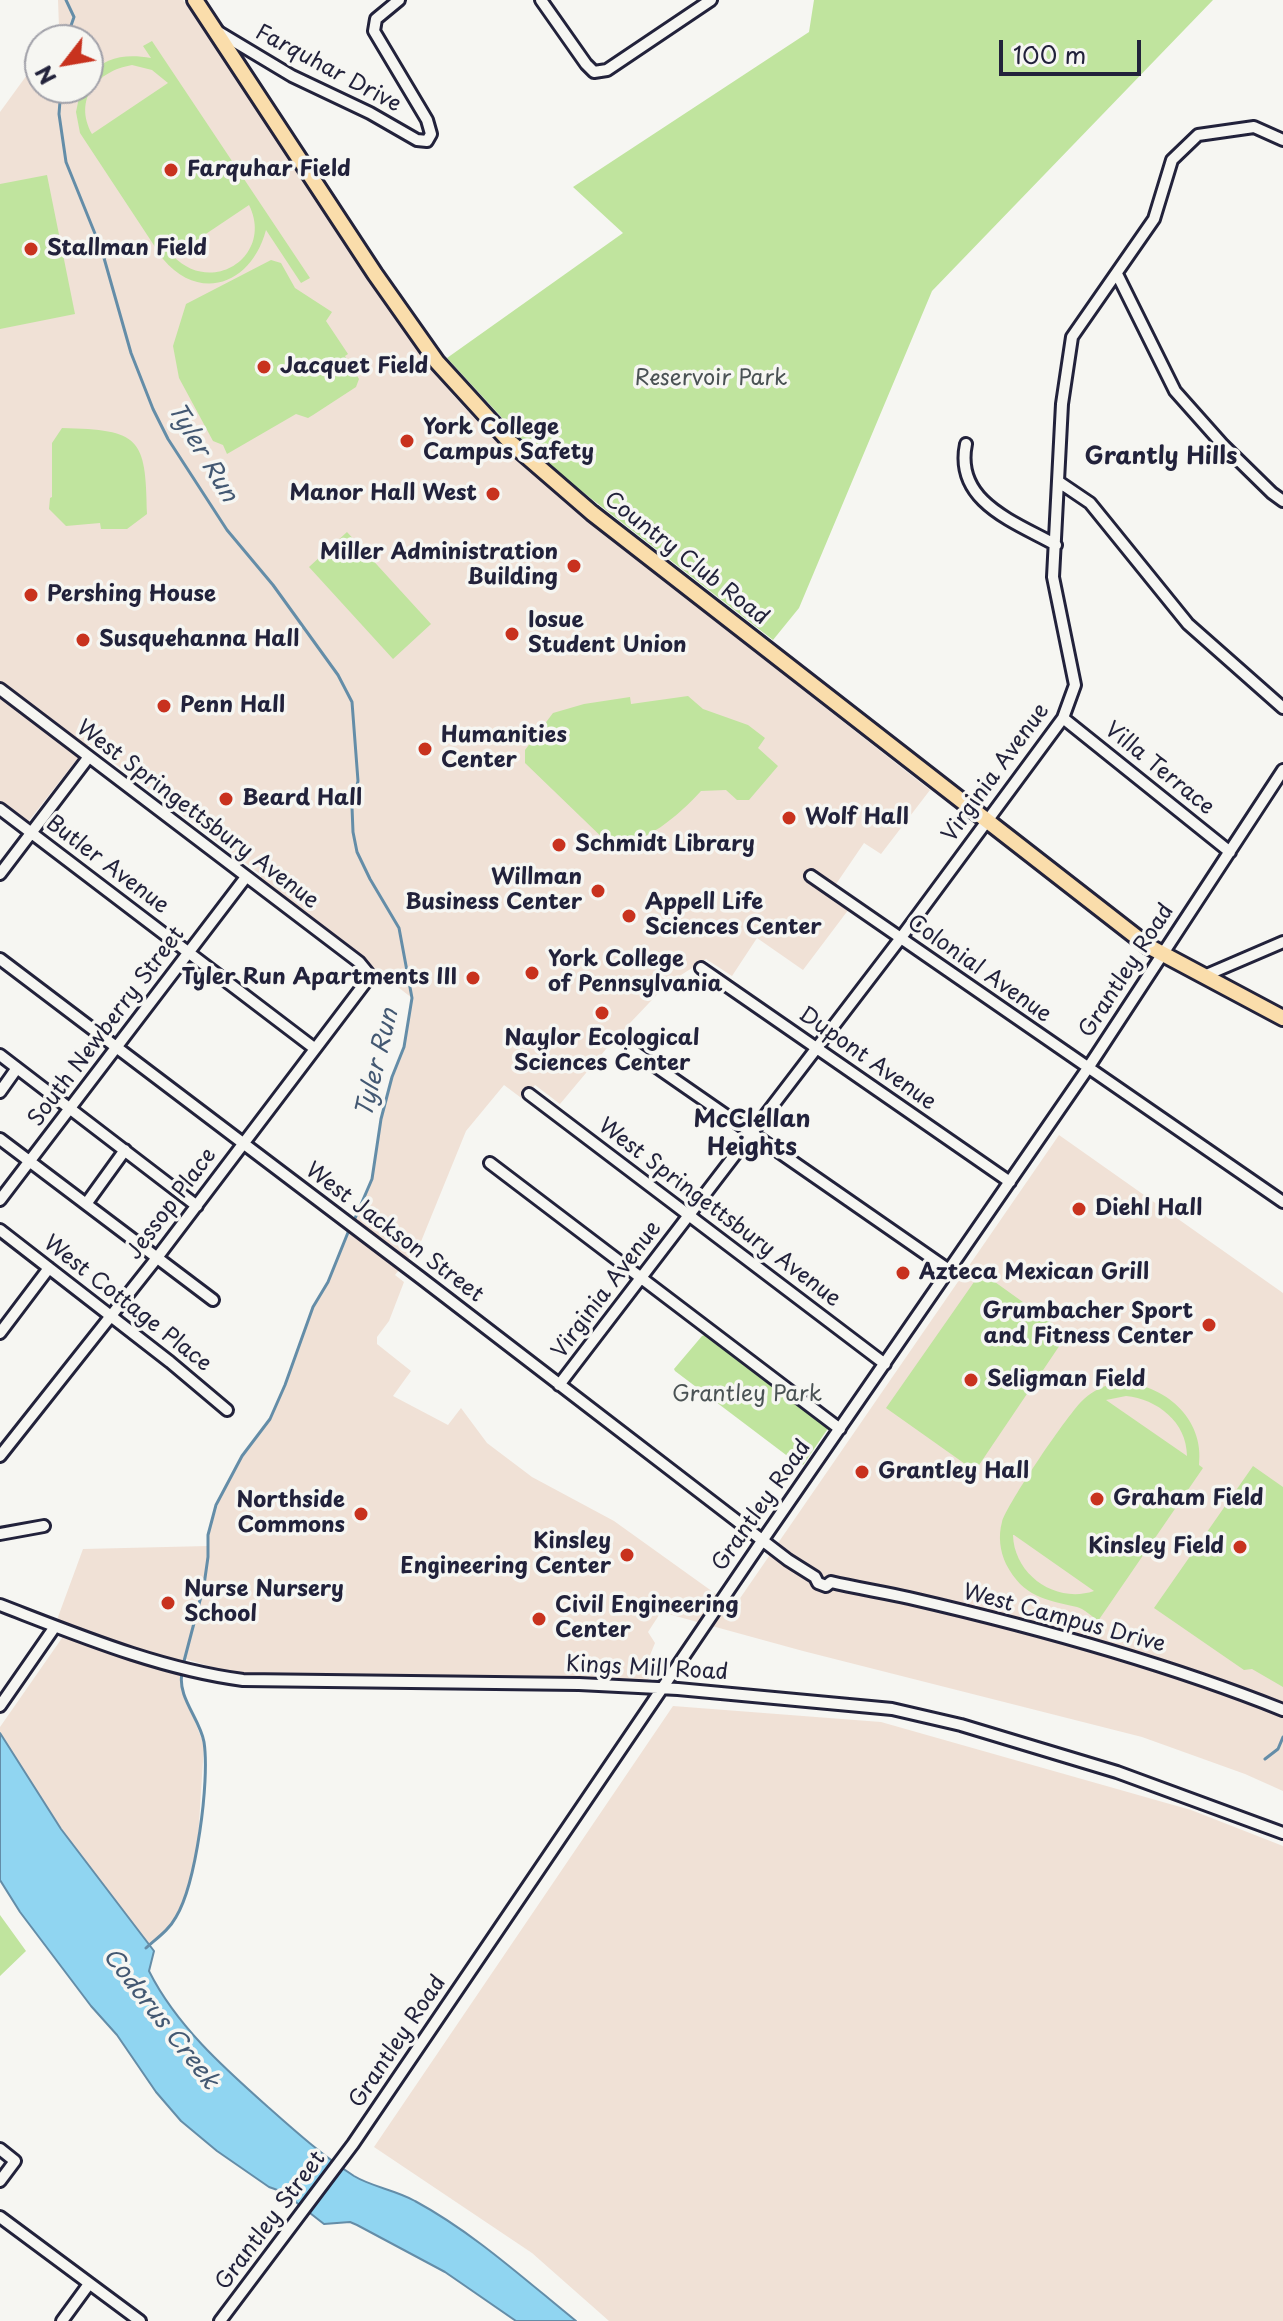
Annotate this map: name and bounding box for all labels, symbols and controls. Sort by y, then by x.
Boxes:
street label: Farquhar Drive [251,19,405,119]
north arrow [24,24,104,104]
scale bar [1003,24,1145,74]
text: 100 m [1013,36,1086,72]
text: N [26,60,63,92]
place label: Farquhar Field [187,157,351,183]
marker: Farquhar Field [162,161,180,179]
place label: Stallman Field [47,236,207,262]
marker: Stallman Field [22,240,40,258]
place label: Jacquet Field [280,354,428,380]
marker: Jacquet Field [255,358,273,376]
park label: Reservoir Park [635,366,787,392]
water label: Tyler Run [161,398,243,508]
place label: York College Campus Safety [423,415,594,466]
marker: York College Campus Safety [398,432,416,450]
district label: Grantly Hills [1085,443,1237,471]
place label: Manor Hall West [289,481,477,507]
marker: Manor Hall West [484,485,502,503]
street label: Country Club Road [599,487,773,631]
place label: Miller Administration Building [320,540,558,592]
marker: Miller Administration Building [565,557,583,575]
place label: Pershing House [47,582,216,608]
marker: Pershing House [22,586,40,604]
place label: Iosue Student Union [528,608,686,660]
marker: Iosue Student Union [503,625,521,643]
place label: Susquehanna Hall [99,627,299,653]
marker: Susquehanna Hall [74,631,92,649]
place label: Penn Hall [180,693,285,719]
marker: Penn Hall [155,697,173,715]
street label: Virginia Avenue [937,699,1055,847]
street label: West Springettsbury Avenue [71,715,323,915]
street label: Villa Terrace [1099,717,1219,821]
place label: Humanities Center [441,723,567,774]
marker: Humanities Center [416,740,434,758]
place label: Beard Hall [242,786,362,812]
marker: Beard Hall [217,790,235,808]
place label: Wolf Hall [805,805,909,831]
marker: Wolf Hall [780,809,798,827]
street label: Butler Avenue [40,810,174,920]
place label: Schmidt Library [575,832,755,858]
marker: Schmidt Library [550,836,568,854]
place label: Willman Business Center [405,865,582,916]
marker: Willman Business Center [589,882,607,900]
place label: Appell Life Sciences Center [645,890,822,942]
street label: Grantley Road [1074,899,1180,1043]
marker: Appell Life Sciences Center [620,907,638,925]
street label: Colonial Avenue [902,910,1056,1028]
street label: South Newberry Street [23,922,191,1132]
place label: York College of Pennsylvania [548,947,722,998]
marker: York College of Pennsylvania [523,964,541,982]
place label: Tyler Run Apartments III [181,965,457,991]
marker: Tyler Run Apartments III [464,969,482,987]
street label: Dupont Avenue [793,1002,941,1116]
marker: Naylor Ecological Sciences Center [593,1004,611,1022]
water label: Tyler Run [351,1006,405,1120]
place label: Naylor Ecological Sciences Center [504,1026,700,1078]
district label: McClellan Heights [693,1106,811,1162]
street label: West Springettsbury Avenue [593,1113,845,1313]
street label: Jessop Place [122,1143,222,1265]
street label: West Jackson Street [300,1157,488,1309]
place label: Diehl Hall [1095,1196,1202,1222]
marker: Diehl Hall [1070,1200,1088,1218]
street label: Virginia Avenue [547,1216,667,1364]
street label: West Cottage Place [38,1230,216,1378]
place label: Azteca Mexican Grill [919,1260,1149,1286]
marker: Azteca Mexican Grill [894,1264,912,1282]
place label: Grumbacher Sport and Fitness Center [983,1299,1193,1350]
marker: Grumbacher Sport and Fitness Center [1200,1316,1218,1334]
place label: Seligman Field [987,1367,1145,1393]
marker: Seligman Field [962,1371,980,1389]
park label: Grantley Park [672,1382,822,1408]
street label: Grantley Road [707,1435,817,1577]
place label: Grantley Hall [878,1459,1029,1485]
marker: Grantley Hall [853,1463,871,1481]
place label: Graham Field [1113,1486,1263,1512]
place label: Northside Commons [237,1488,345,1540]
marker: Graham Field [1088,1490,1106,1508]
marker: Northside Commons [352,1505,370,1523]
place label: Kinsley Engineering Center [400,1529,611,1580]
place label: Kinsley Field [1088,1534,1224,1560]
marker: Kinsley Field [1231,1538,1249,1556]
marker: Kinsley Engineering Center [618,1546,636,1564]
place label: Nurse Nursery School [184,1577,344,1628]
street label: West Campus Drive [960,1579,1168,1659]
place label: Civil Engineering Center [555,1593,739,1644]
marker: Nurse Nursery School [159,1594,177,1612]
marker: Civil Engineering Center [530,1610,548,1628]
street label: Kings Mill Road [565,1652,729,1686]
water label: Codorus Creek [96,1943,224,2095]
street label: Grantley Road [344,1971,452,2113]
street label: Grantley Street [210,2147,332,2295]

